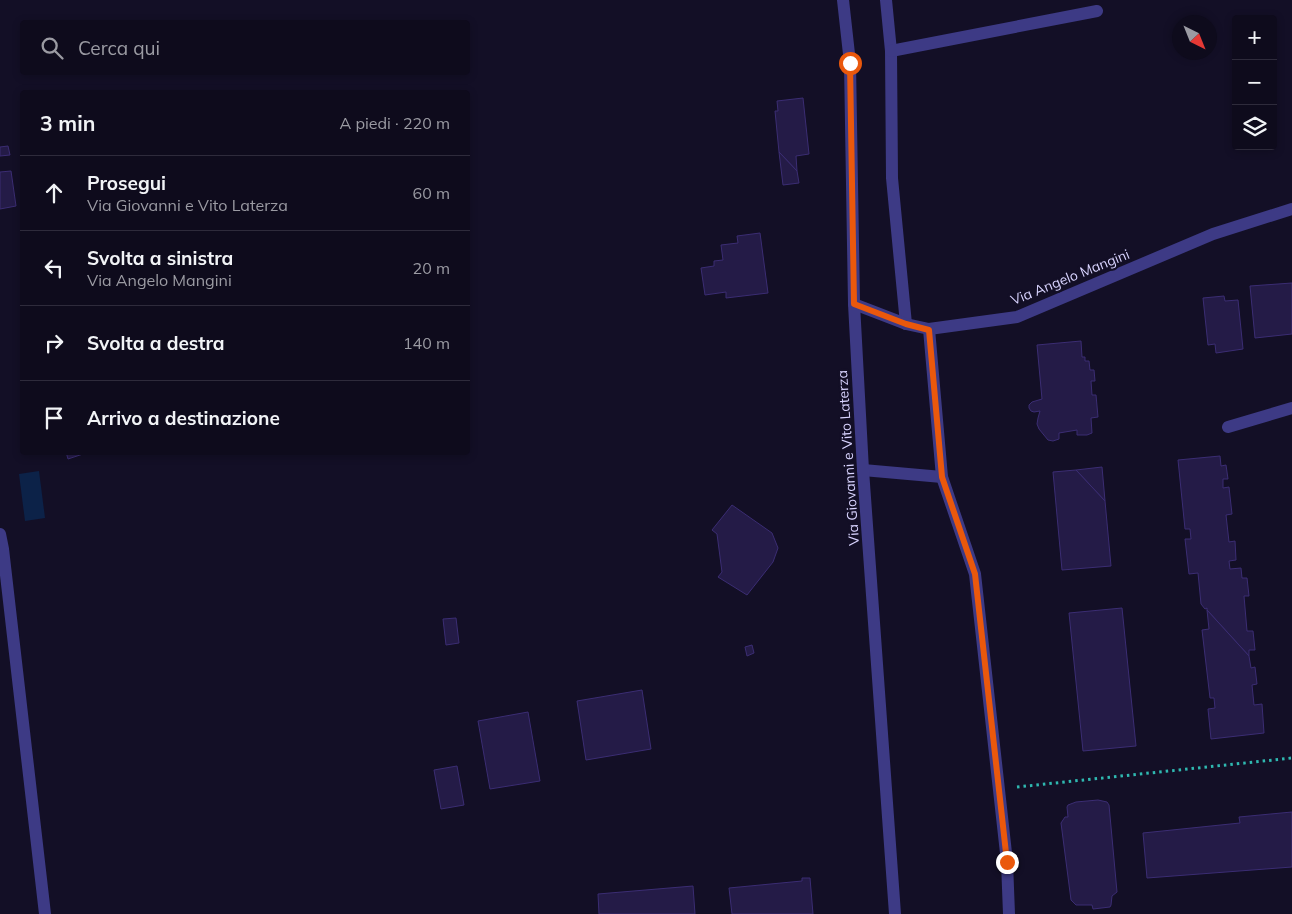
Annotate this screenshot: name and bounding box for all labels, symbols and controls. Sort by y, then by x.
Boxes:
north arrow [1172,15,1217,60]
map controls [1232,15,1277,150]
button: + [1232,15,1277,60]
search box [20,20,470,75]
icon: search [38,34,66,62]
text: Cerca qui [78,36,160,60]
route start [839,52,862,75]
button: − [1232,60,1277,105]
button: layers [1232,105,1277,150]
text: 3 min [40,110,95,136]
text: A piedi · 220 m [339,113,450,133]
text: Prosegui [87,171,166,195]
icon: ahead [40,179,68,207]
text: 60 m [413,183,450,203]
text: Via Giovanni e Vito Laterza [87,195,288,215]
street label: Via Angelo Mangini [1008,245,1132,309]
text: Svolta a sinistra [87,246,233,270]
icon: left [40,254,68,282]
text: 20 m [413,258,450,278]
text: Via Angelo Mangini [87,270,232,290]
icon: right [40,329,68,357]
text: Svolta a destra [87,331,225,355]
text: 140 m [403,333,450,353]
street label: Via Giovanni e Vito Laterza [833,370,863,546]
icon: arrive [40,404,68,432]
text: Arrivo a destinazione [87,406,280,430]
route end [996,851,1019,874]

